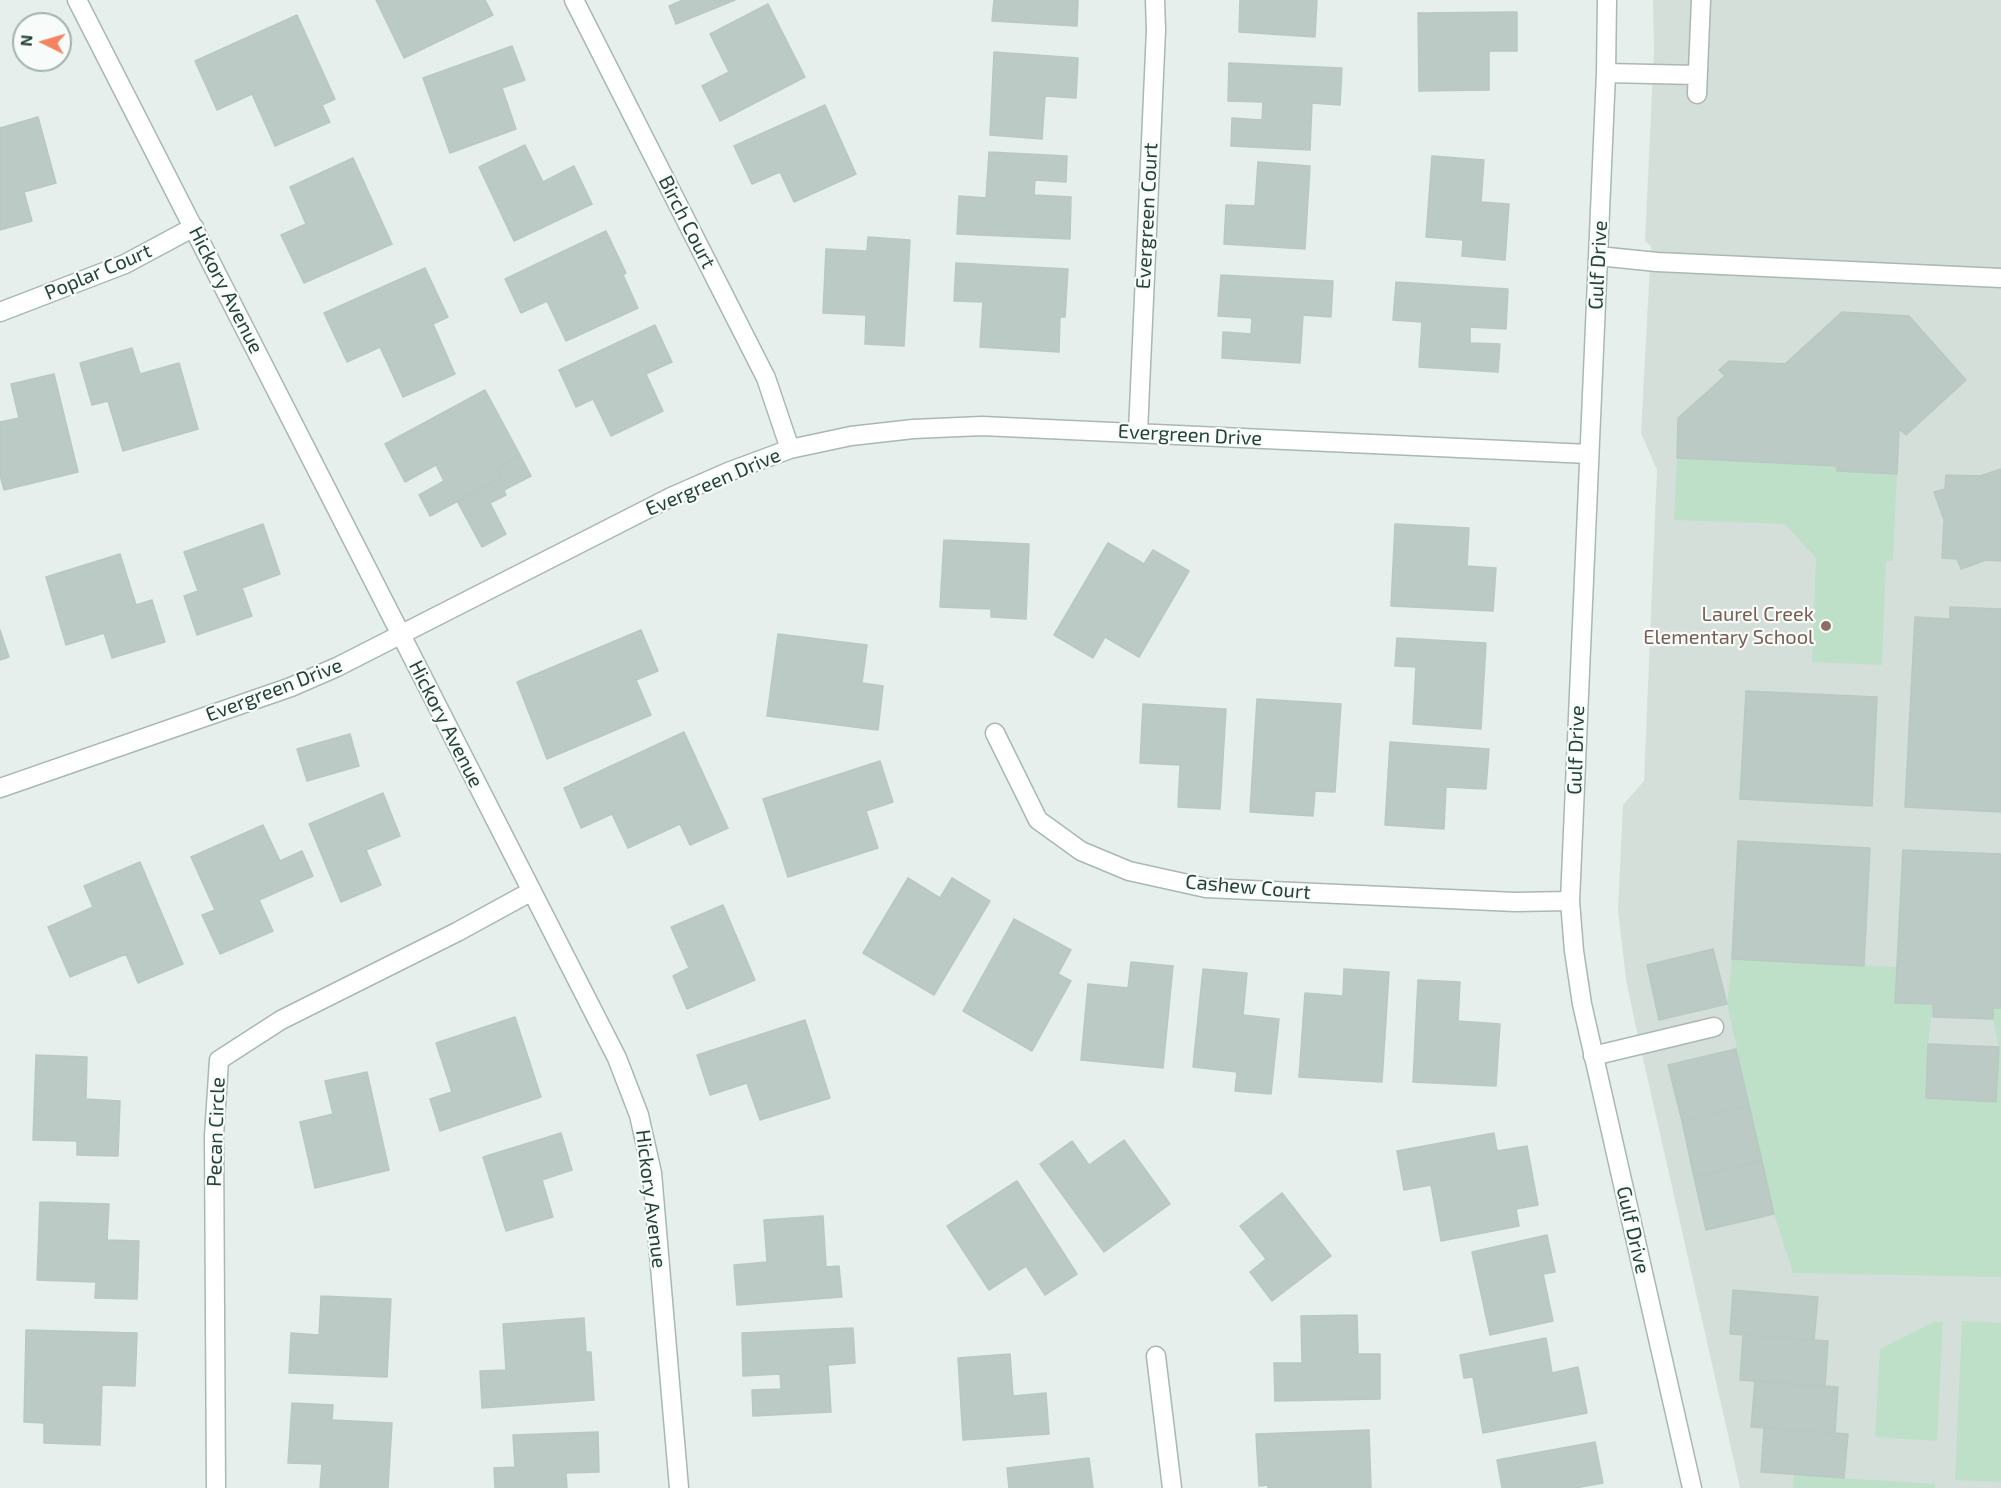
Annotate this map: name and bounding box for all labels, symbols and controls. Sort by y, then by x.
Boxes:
north arrow [12,12,72,72]
text: N [16,34,36,47]
street label: Evergreen Court [1131,142,1163,290]
street label: Birch Court [653,172,721,272]
street label: Gulf Drive [1584,220,1612,310]
street label: Hickory Avenue [184,222,268,358]
street label: Poplar Court [41,239,155,305]
street label: Evergreen Drive [1117,419,1263,451]
street label: Evergreen Drive [642,443,784,521]
place label: Laurel Creek Elementary School [1643,602,1814,649]
marker: Laurel Creek Elementary School [1819,619,1833,633]
street label: Evergreen Drive [202,653,346,727]
street label: Hickory Avenue [404,656,488,792]
street label: Gulf Drive [1562,705,1590,795]
street label: Cashew Court [1184,870,1312,904]
street label: Pecan Circle [202,1077,230,1187]
street label: Hickory Avenue [631,1128,671,1270]
street label: Gulf Drive [1611,1184,1655,1276]

